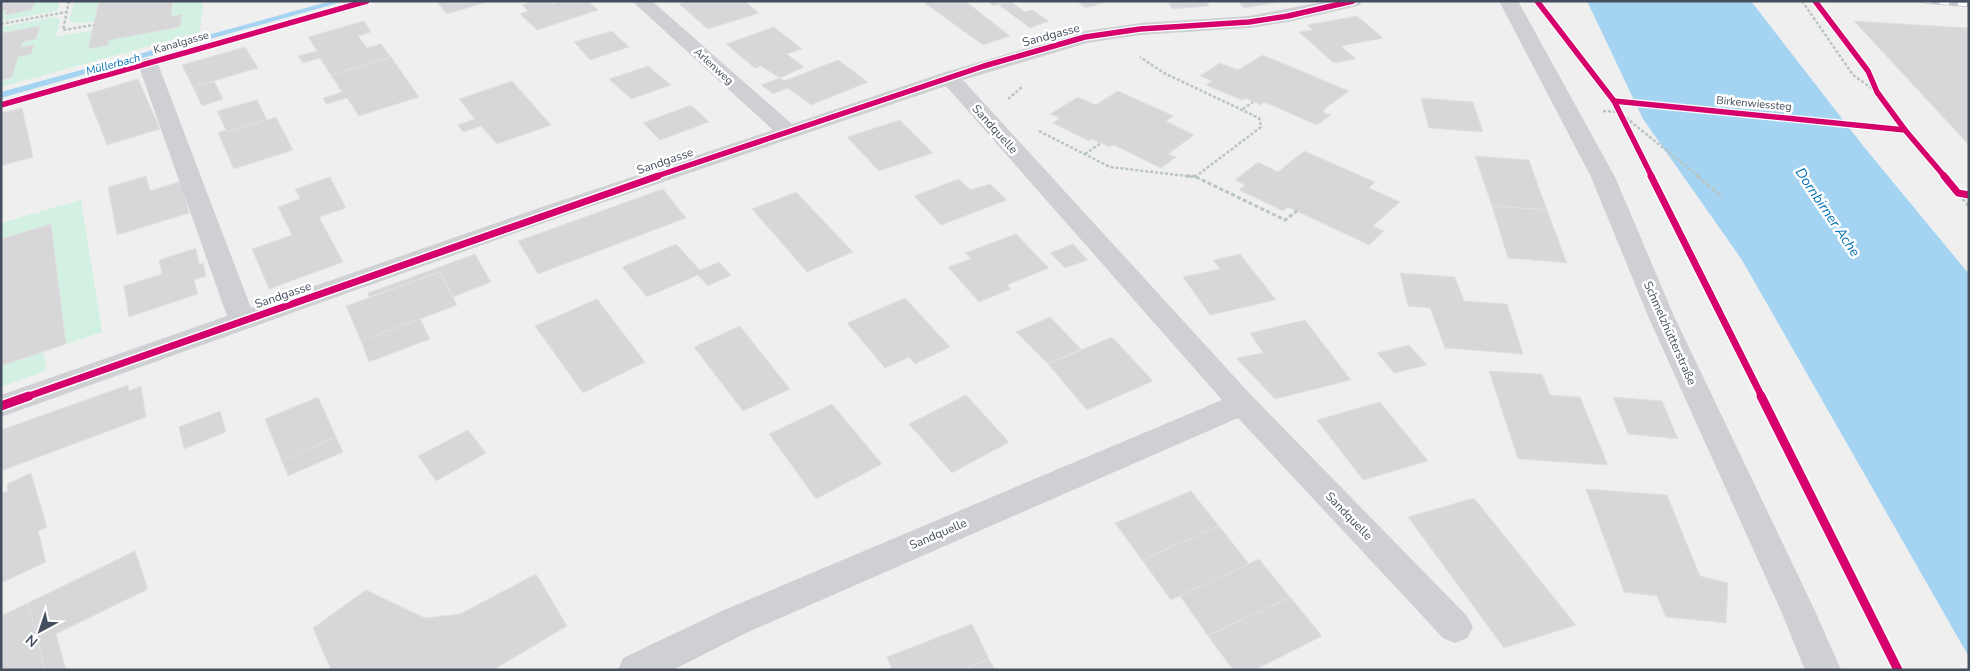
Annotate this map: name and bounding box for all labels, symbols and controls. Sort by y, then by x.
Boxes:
street label: Sandgasse [1020,20,1082,50]
street label: Kanalgasse [152,27,211,58]
street label: Arlenweg [691,45,737,88]
water label: Müllerbach [84,50,142,79]
street label: Birkenwiessteg [1716,93,1792,114]
street label: Sandquelle [969,101,1021,157]
street label: Sandgasse [635,144,695,178]
water label: Dornbirner Ache [1791,164,1865,261]
street label: Sandgasse [253,278,313,312]
street label: Schmelzhütterstraße [1640,279,1700,387]
street label: Sandquelle [1322,488,1376,544]
street label: Sandquelle [907,515,969,553]
north arrow [15,606,65,656]
text: N [22,630,42,651]

